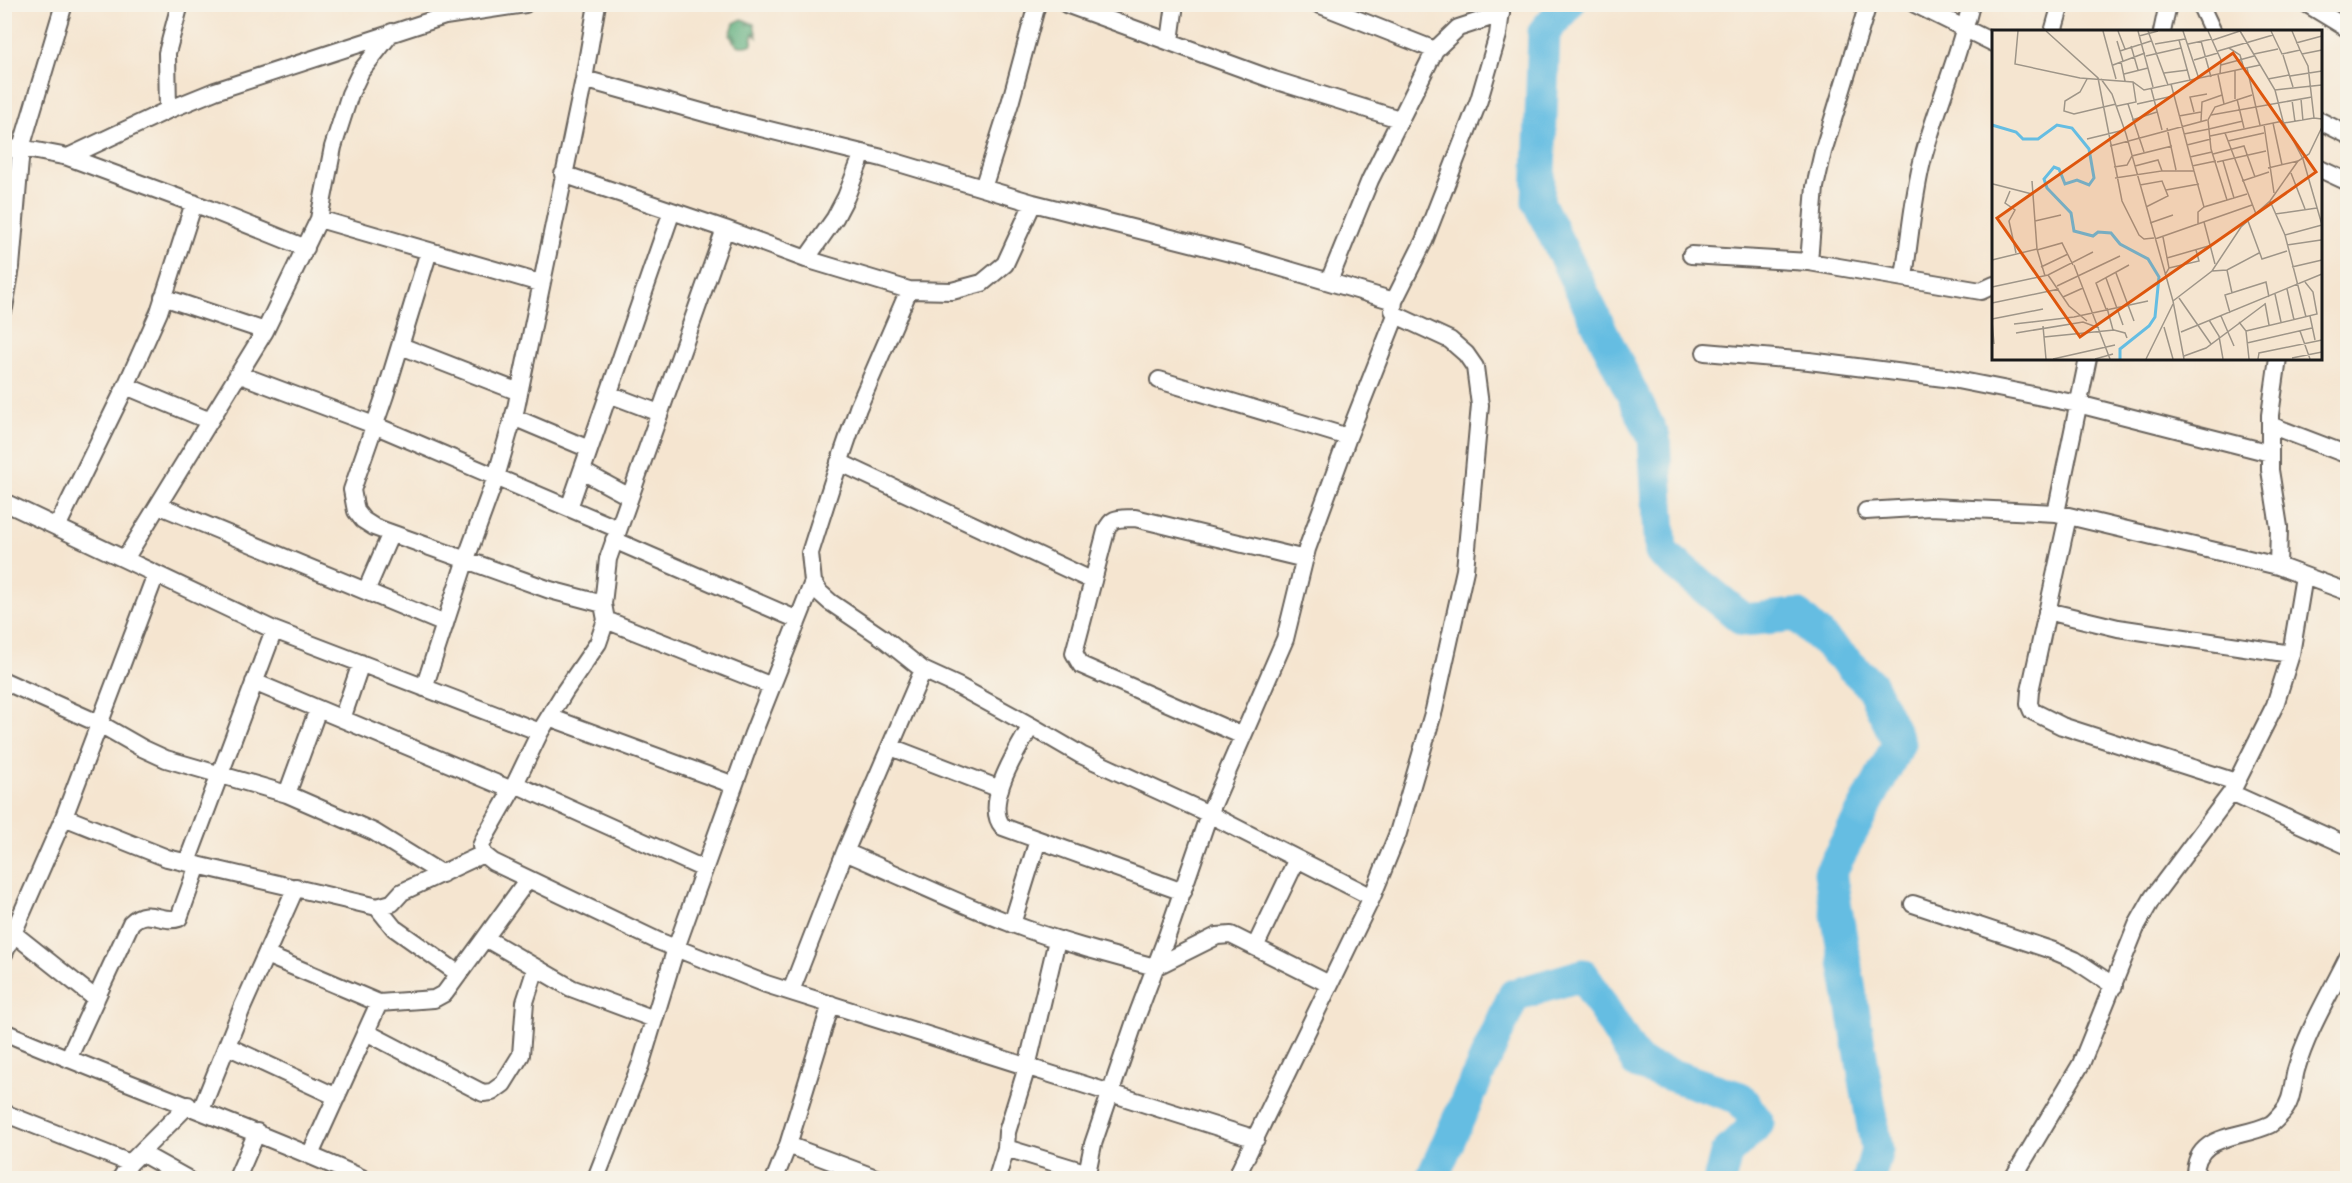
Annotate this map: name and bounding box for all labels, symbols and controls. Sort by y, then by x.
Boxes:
inset map [1992,30,2322,360]

